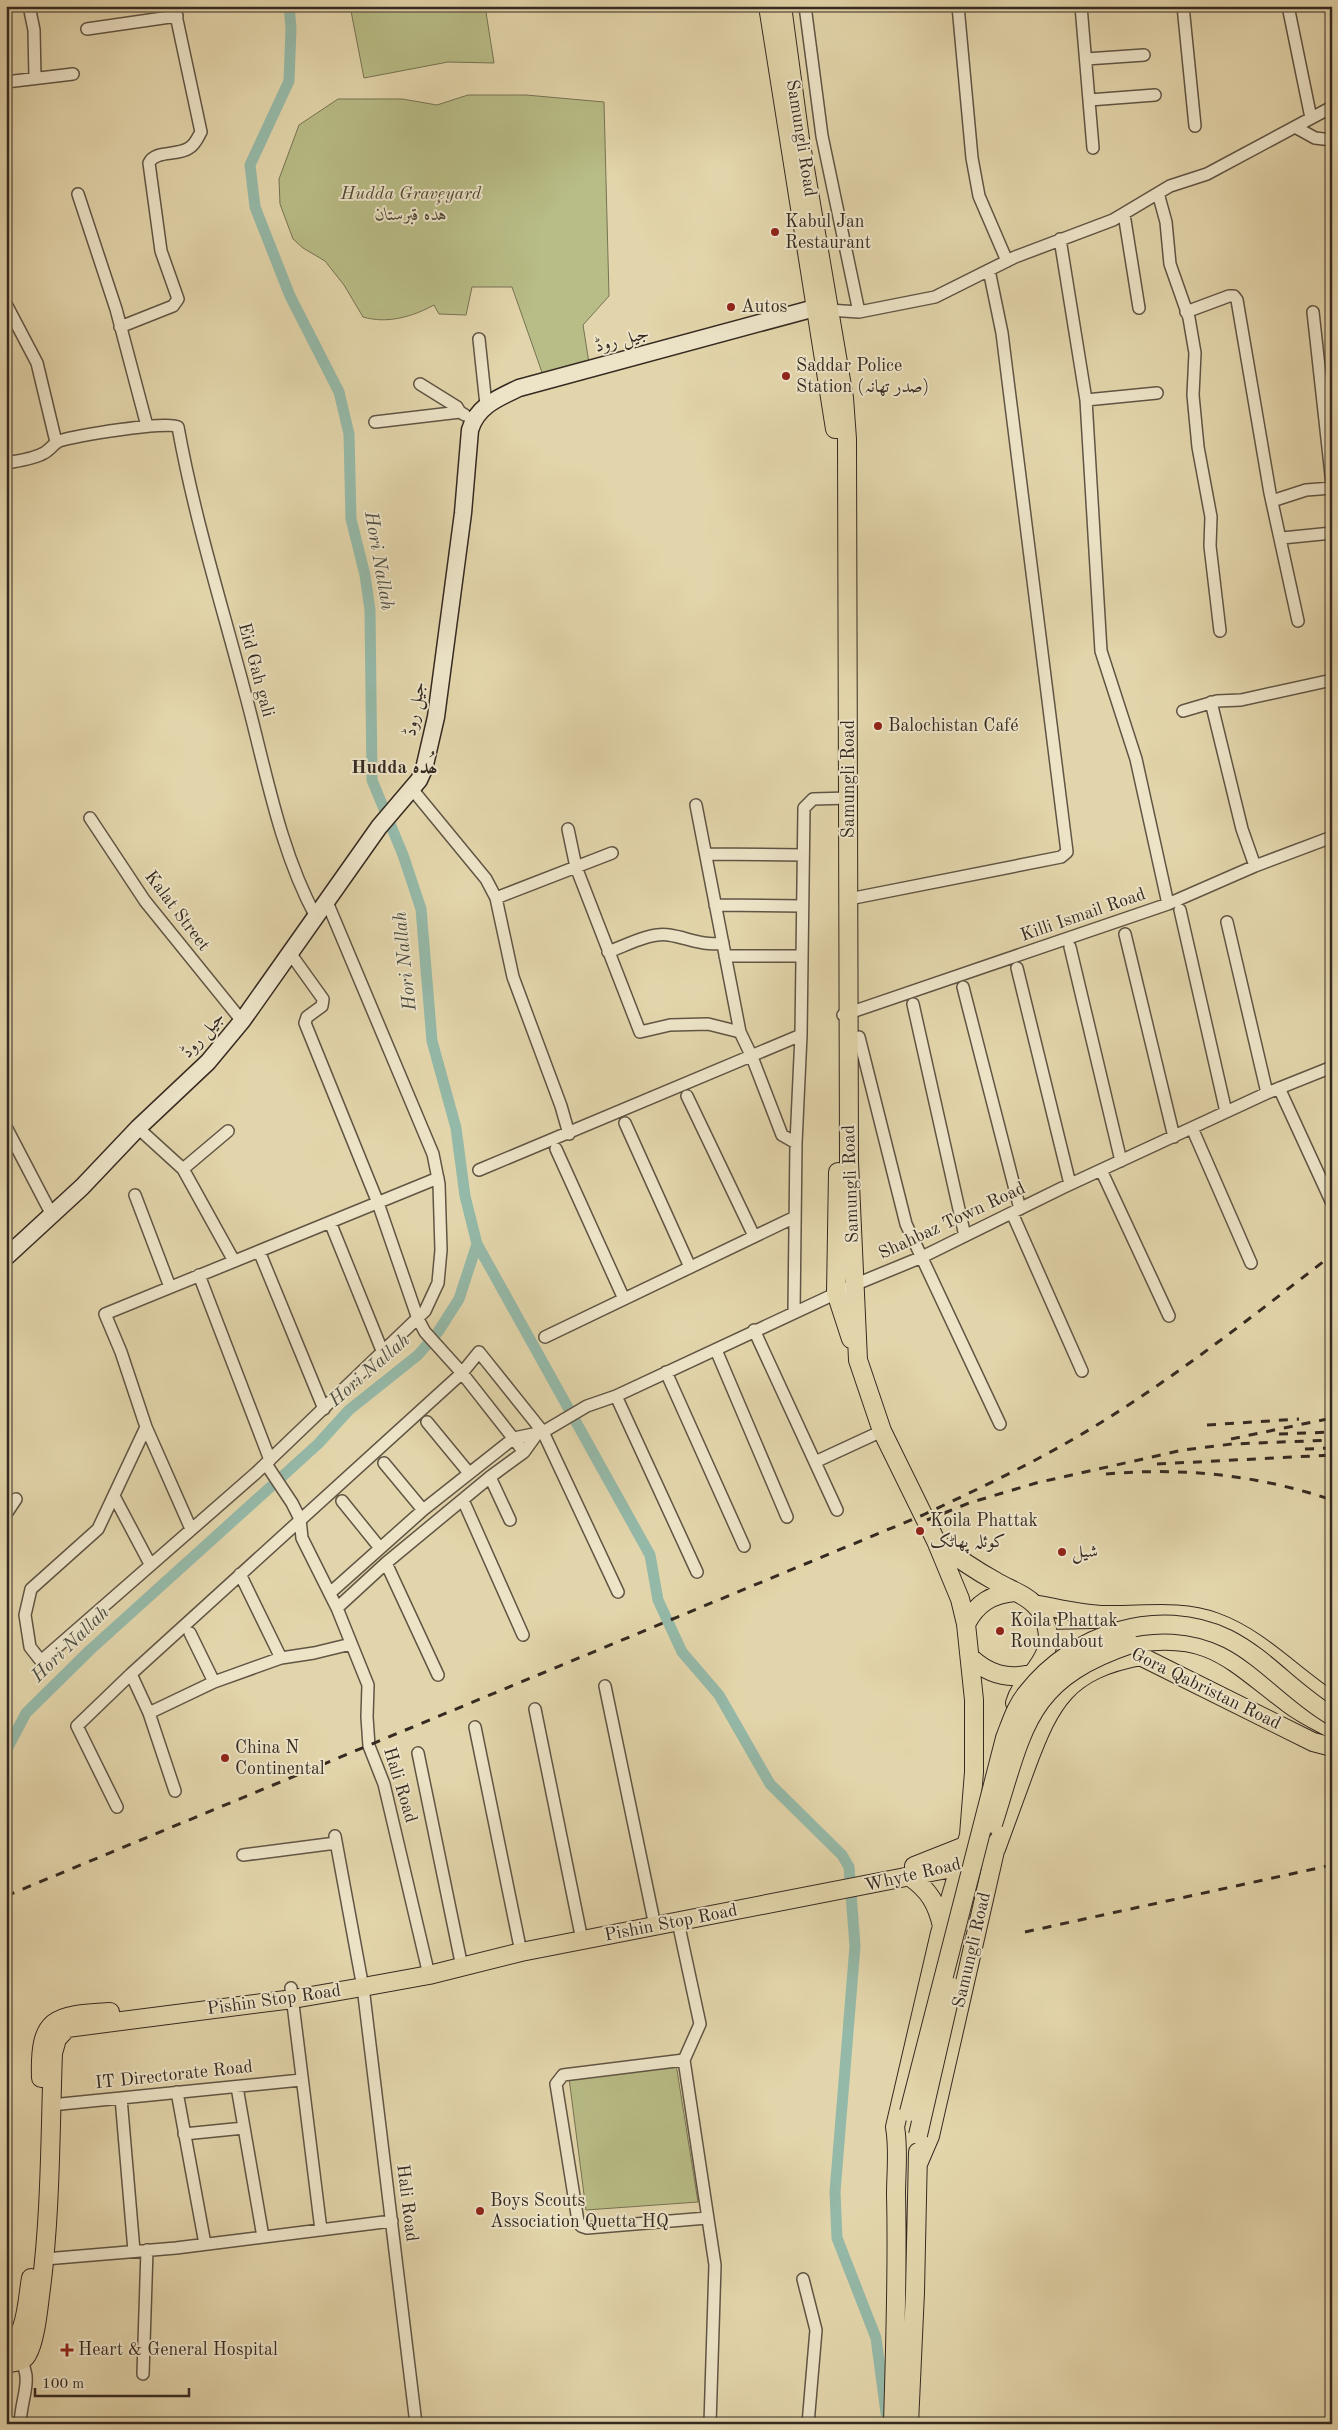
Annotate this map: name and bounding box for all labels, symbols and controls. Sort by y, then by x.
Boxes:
street label: Samungli Road [783,78,819,198]
park label: Hudda Graveyard ہُدہ قبرستان [340,185,482,225]
place label: Kabul Jan Restaurant [785,213,871,252]
marker: Kabul Jan Restaurant [769,226,781,238]
place label: Autos [741,298,788,316]
marker: Autos [725,301,737,313]
street label: جیل روڈ [592,322,652,359]
place label: Saddar Police Station (صدر تھانہ) [796,357,929,397]
marker: Saddar Police Station (صدر تھانہ) [780,370,792,382]
water label: Hori Nallah [360,509,396,612]
street label: Eid Gah gali [235,621,277,719]
street label: جیل روڈ [399,680,432,738]
place label: Balochistan Café [888,717,1019,735]
street label: Samungli Road [840,720,858,838]
marker: Balochistan Café [872,720,884,732]
district label: Hudda ھُدہ [351,751,437,778]
street label: Kalat Street [141,868,213,954]
street label: Killi Ismail Road [1018,885,1148,945]
water label: Hori Nallah [391,910,421,1013]
street label: جیل روڈ [176,1007,230,1064]
street label: Samungli Road [840,1125,862,1243]
street label: Shahbaz Town Road [876,1179,1028,1263]
water label: Hori Nallah [325,1331,414,1412]
place label: Koila Phattak کوئلہ پھاٹک [930,1512,1038,1554]
marker: Koila Phattak کوئلہ پھاٹک [914,1525,926,1537]
place label: شیل [1072,1543,1098,1564]
marker: شیل [1056,1546,1068,1558]
water label: Hori Nallah [28,1603,114,1687]
place label: Koila Phattak Roundabout [1010,1612,1118,1651]
marker: Koila Phattak Roundabout [994,1625,1006,1637]
street label: Gora Qabristan Road [1128,1645,1284,1733]
place label: China N Continental [235,1739,325,1778]
street label: Hali Road [380,1745,420,1825]
marker: China N Continental [219,1752,231,1764]
street label: Whyte Road [863,1855,963,1895]
street label: Samungli Road [950,1890,994,2010]
street label: Pishin Stop Road [603,1901,739,1945]
street label: Pishin Stop Road [206,1982,342,2018]
street label: IT Directorate Road [94,2058,254,2092]
street label: Hali Road [393,2163,421,2243]
place label: Boys Scouts Association Quetta HQ [490,2192,669,2231]
marker: Boys Scouts Association Quetta HQ [474,2205,486,2217]
place label: Heart & General Hospital [78,2341,278,2359]
marker: Heart & General Hospital [60,2343,74,2357]
scale bar [35,2365,189,2397]
text: 100 m [42,2377,84,2392]

